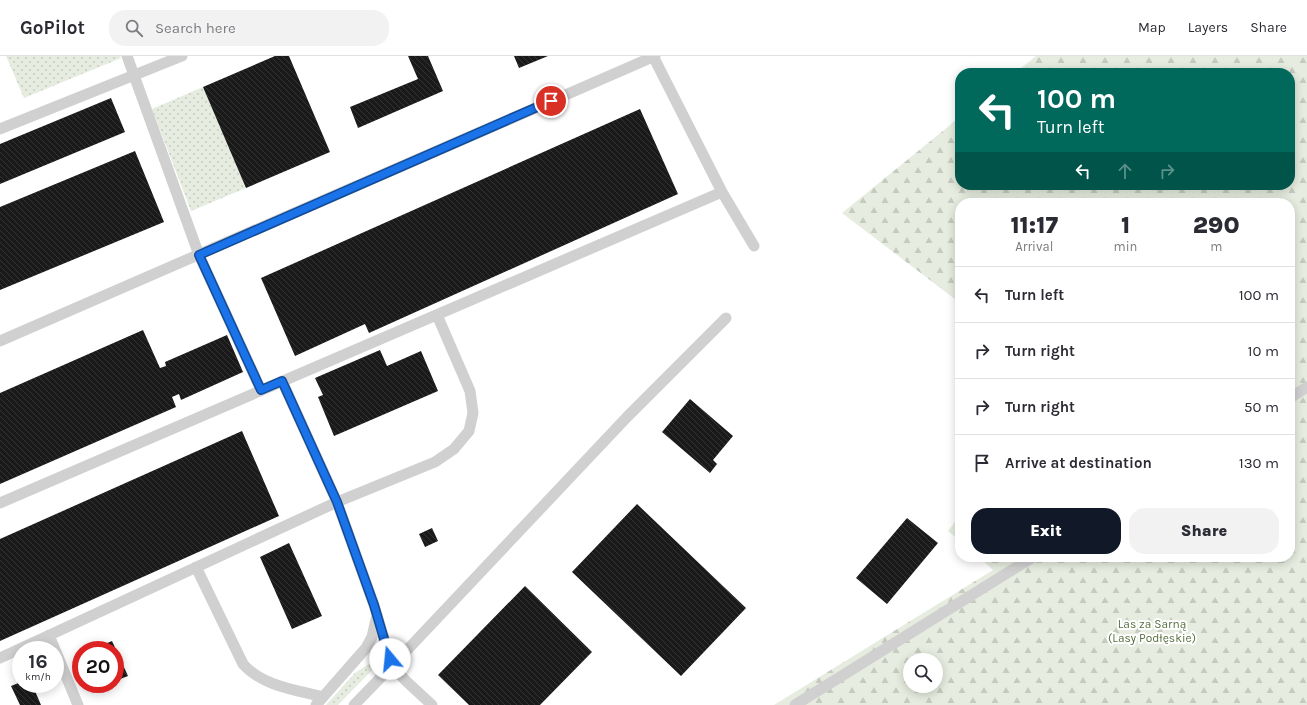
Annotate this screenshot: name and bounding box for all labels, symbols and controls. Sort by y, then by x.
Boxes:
search box [109,10,389,46]
text: GoPilot [20,17,85,39]
icon: search [123,17,145,39]
text: Search here [155,19,236,37]
text: Map [1138,19,1166,36]
text: Layers [1188,19,1228,36]
text: Share [1250,19,1287,36]
text: 100 m [1037,82,1116,115]
pin [534,84,568,118]
icon: left [971,84,1023,136]
icon: arrive [540,90,562,112]
text: Turn left [1037,116,1105,138]
icon: left [1072,160,1094,182]
icon: ahead [1114,160,1136,182]
icon: right [1156,160,1178,182]
text: 11:17 [1010,211,1058,239]
text: 1 [1121,211,1130,239]
text: 290 [1193,211,1240,239]
text: Arrival [1015,239,1053,254]
text: min [1114,239,1137,254]
text: m [1210,239,1222,254]
icon: left [971,284,993,306]
text: Turn left [1005,286,1064,304]
text: 100 m [1239,286,1279,304]
icon: right [971,340,993,362]
text: Turn right [1005,342,1075,360]
text: 10 m [1248,342,1279,360]
icon: right [971,396,993,418]
text: Turn right [1005,398,1075,416]
text: 50 m [1244,398,1279,416]
icon: arrive [971,452,993,474]
text: Arrive at destination [1005,454,1152,472]
text: 130 m [1239,454,1279,472]
button: Exit [971,508,1121,554]
button: Share [1129,508,1279,554]
park label: Las za Sarną (Lasy Podłęskie) [1108,617,1196,645]
position arrow [369,638,411,680]
speed limit sign: 20 [72,641,124,693]
text: 16 [28,650,48,673]
map controls [903,653,943,693]
button: search [903,653,943,693]
text: km/h [25,671,51,683]

